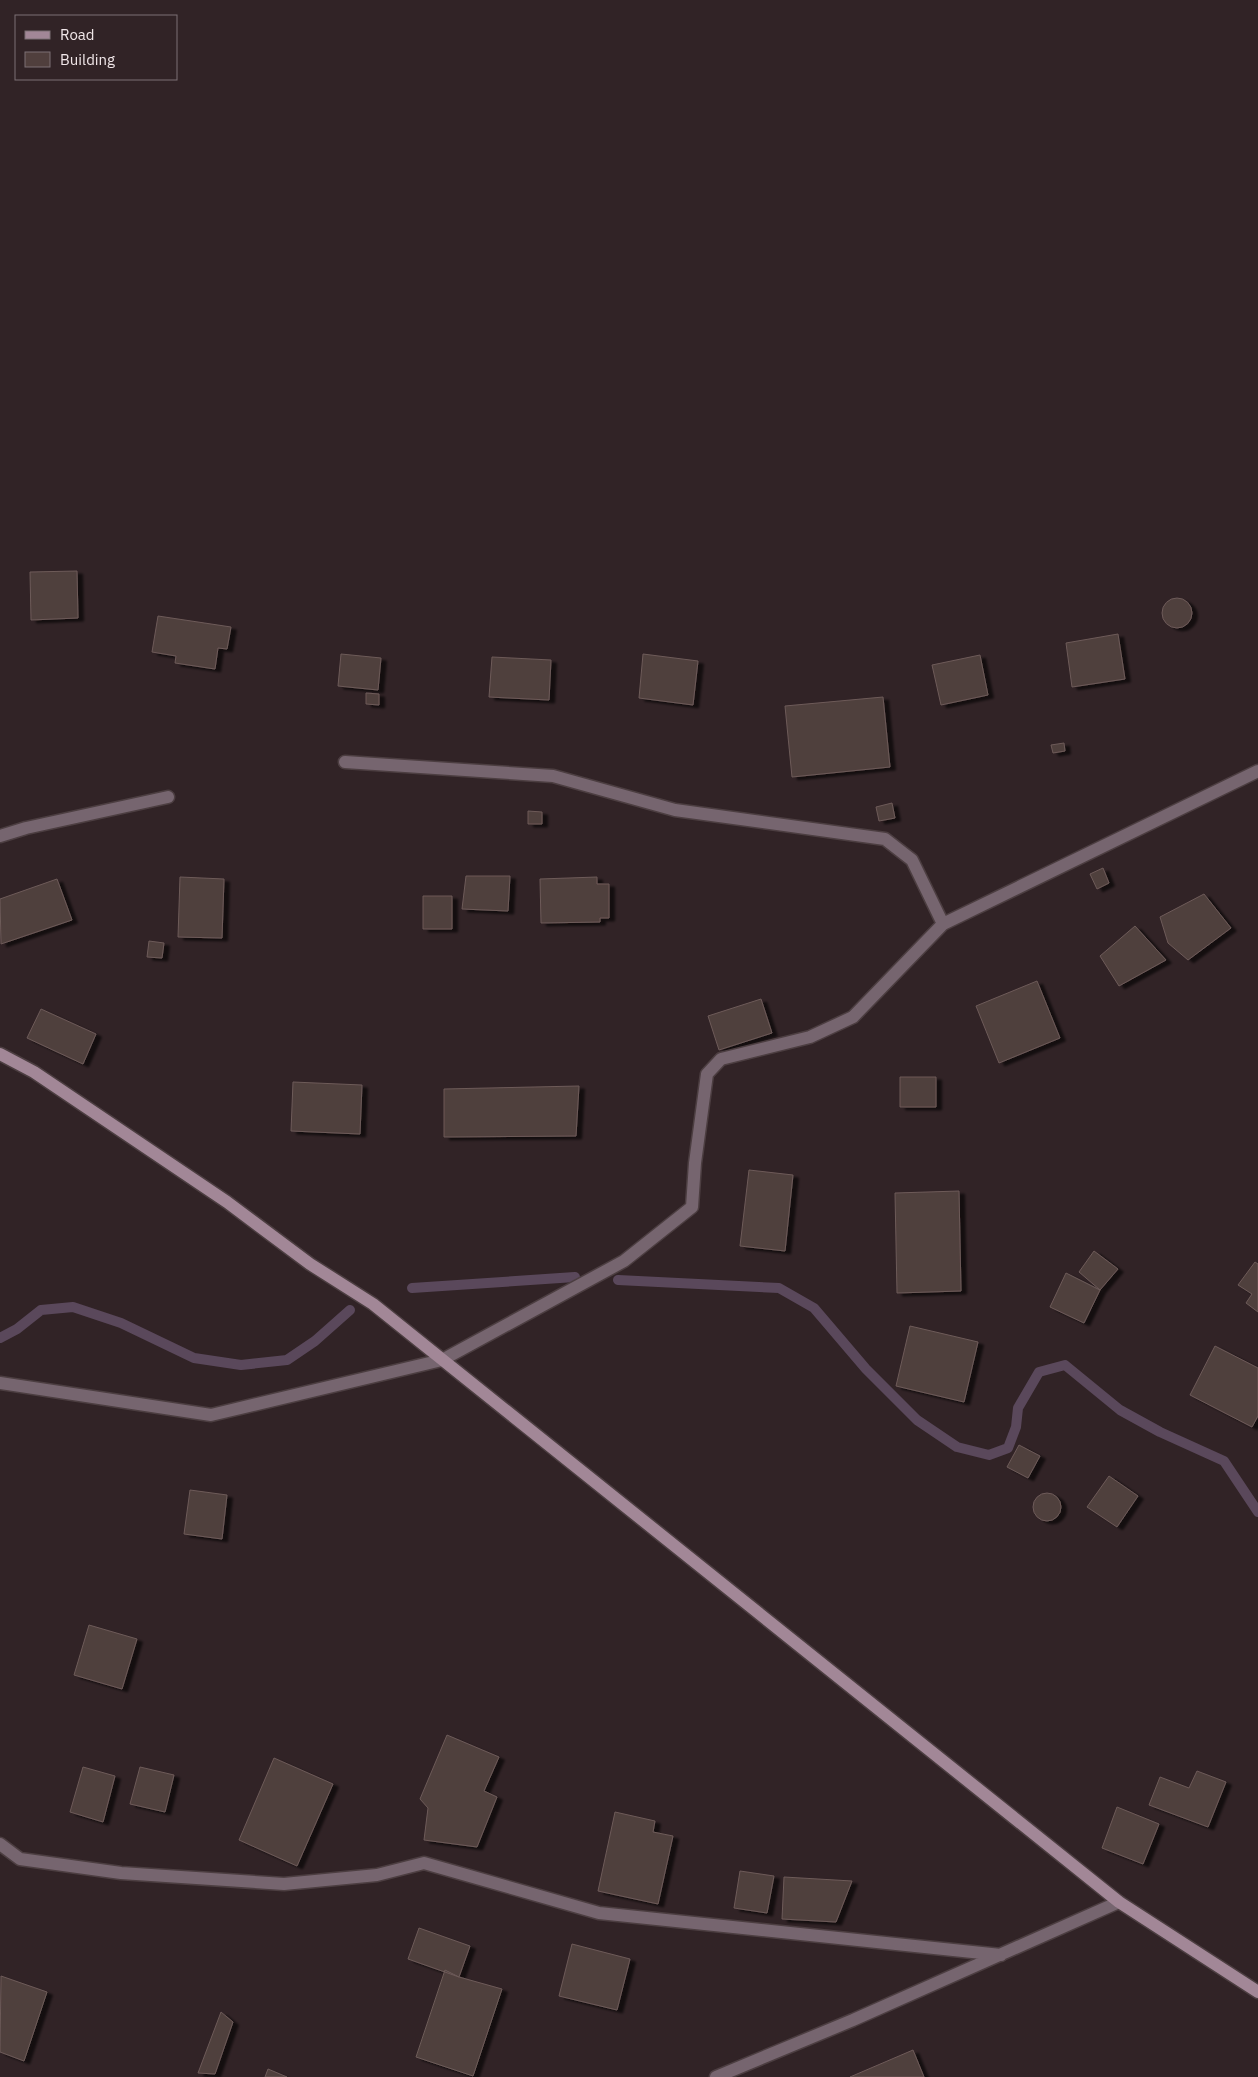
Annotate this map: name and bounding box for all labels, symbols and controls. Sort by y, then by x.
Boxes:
legend [15,15,178,80]
text: Road [60,25,95,44]
text: Building [60,50,115,69]

